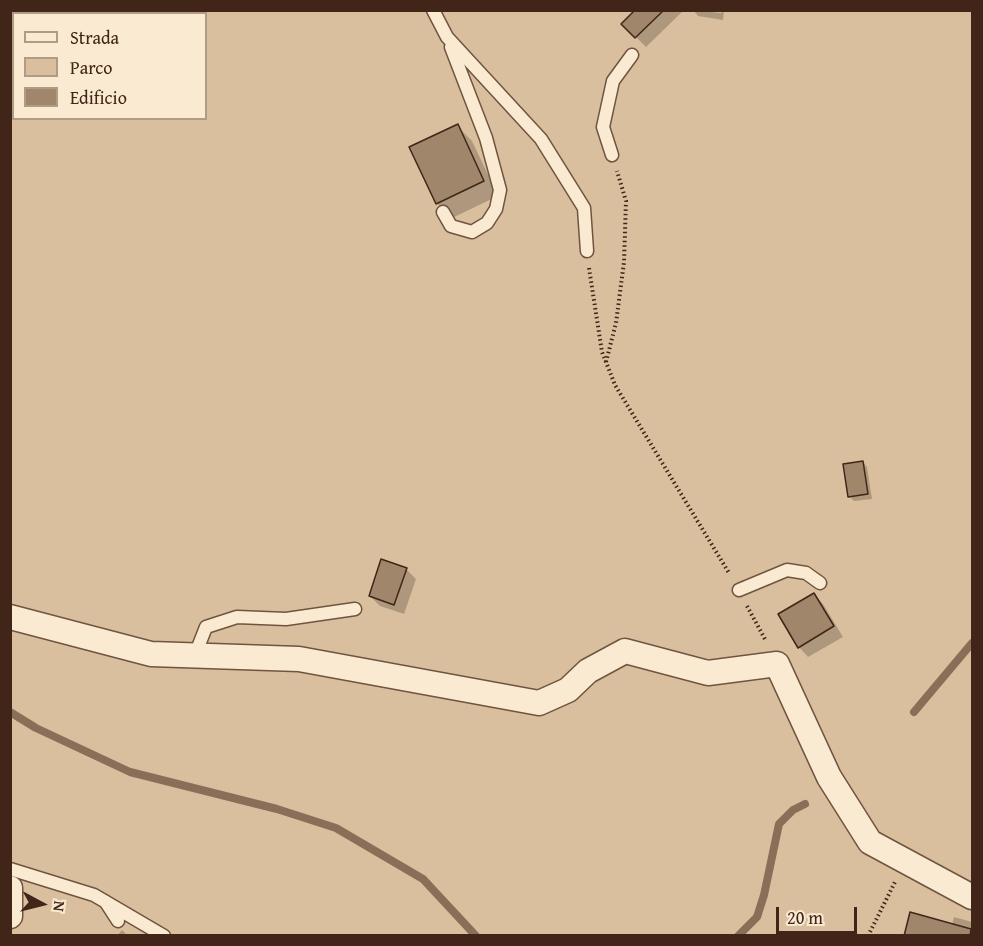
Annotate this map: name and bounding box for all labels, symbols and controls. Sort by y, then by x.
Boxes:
legend [12,12,207,120]
text: Strada [70,24,119,51]
text: Parco [70,54,113,81]
text: Edificio [70,84,127,111]
north arrow [12,874,72,934]
scale bar [779,895,860,933]
text: N [47,899,72,913]
text: 20 m [787,904,823,931]

